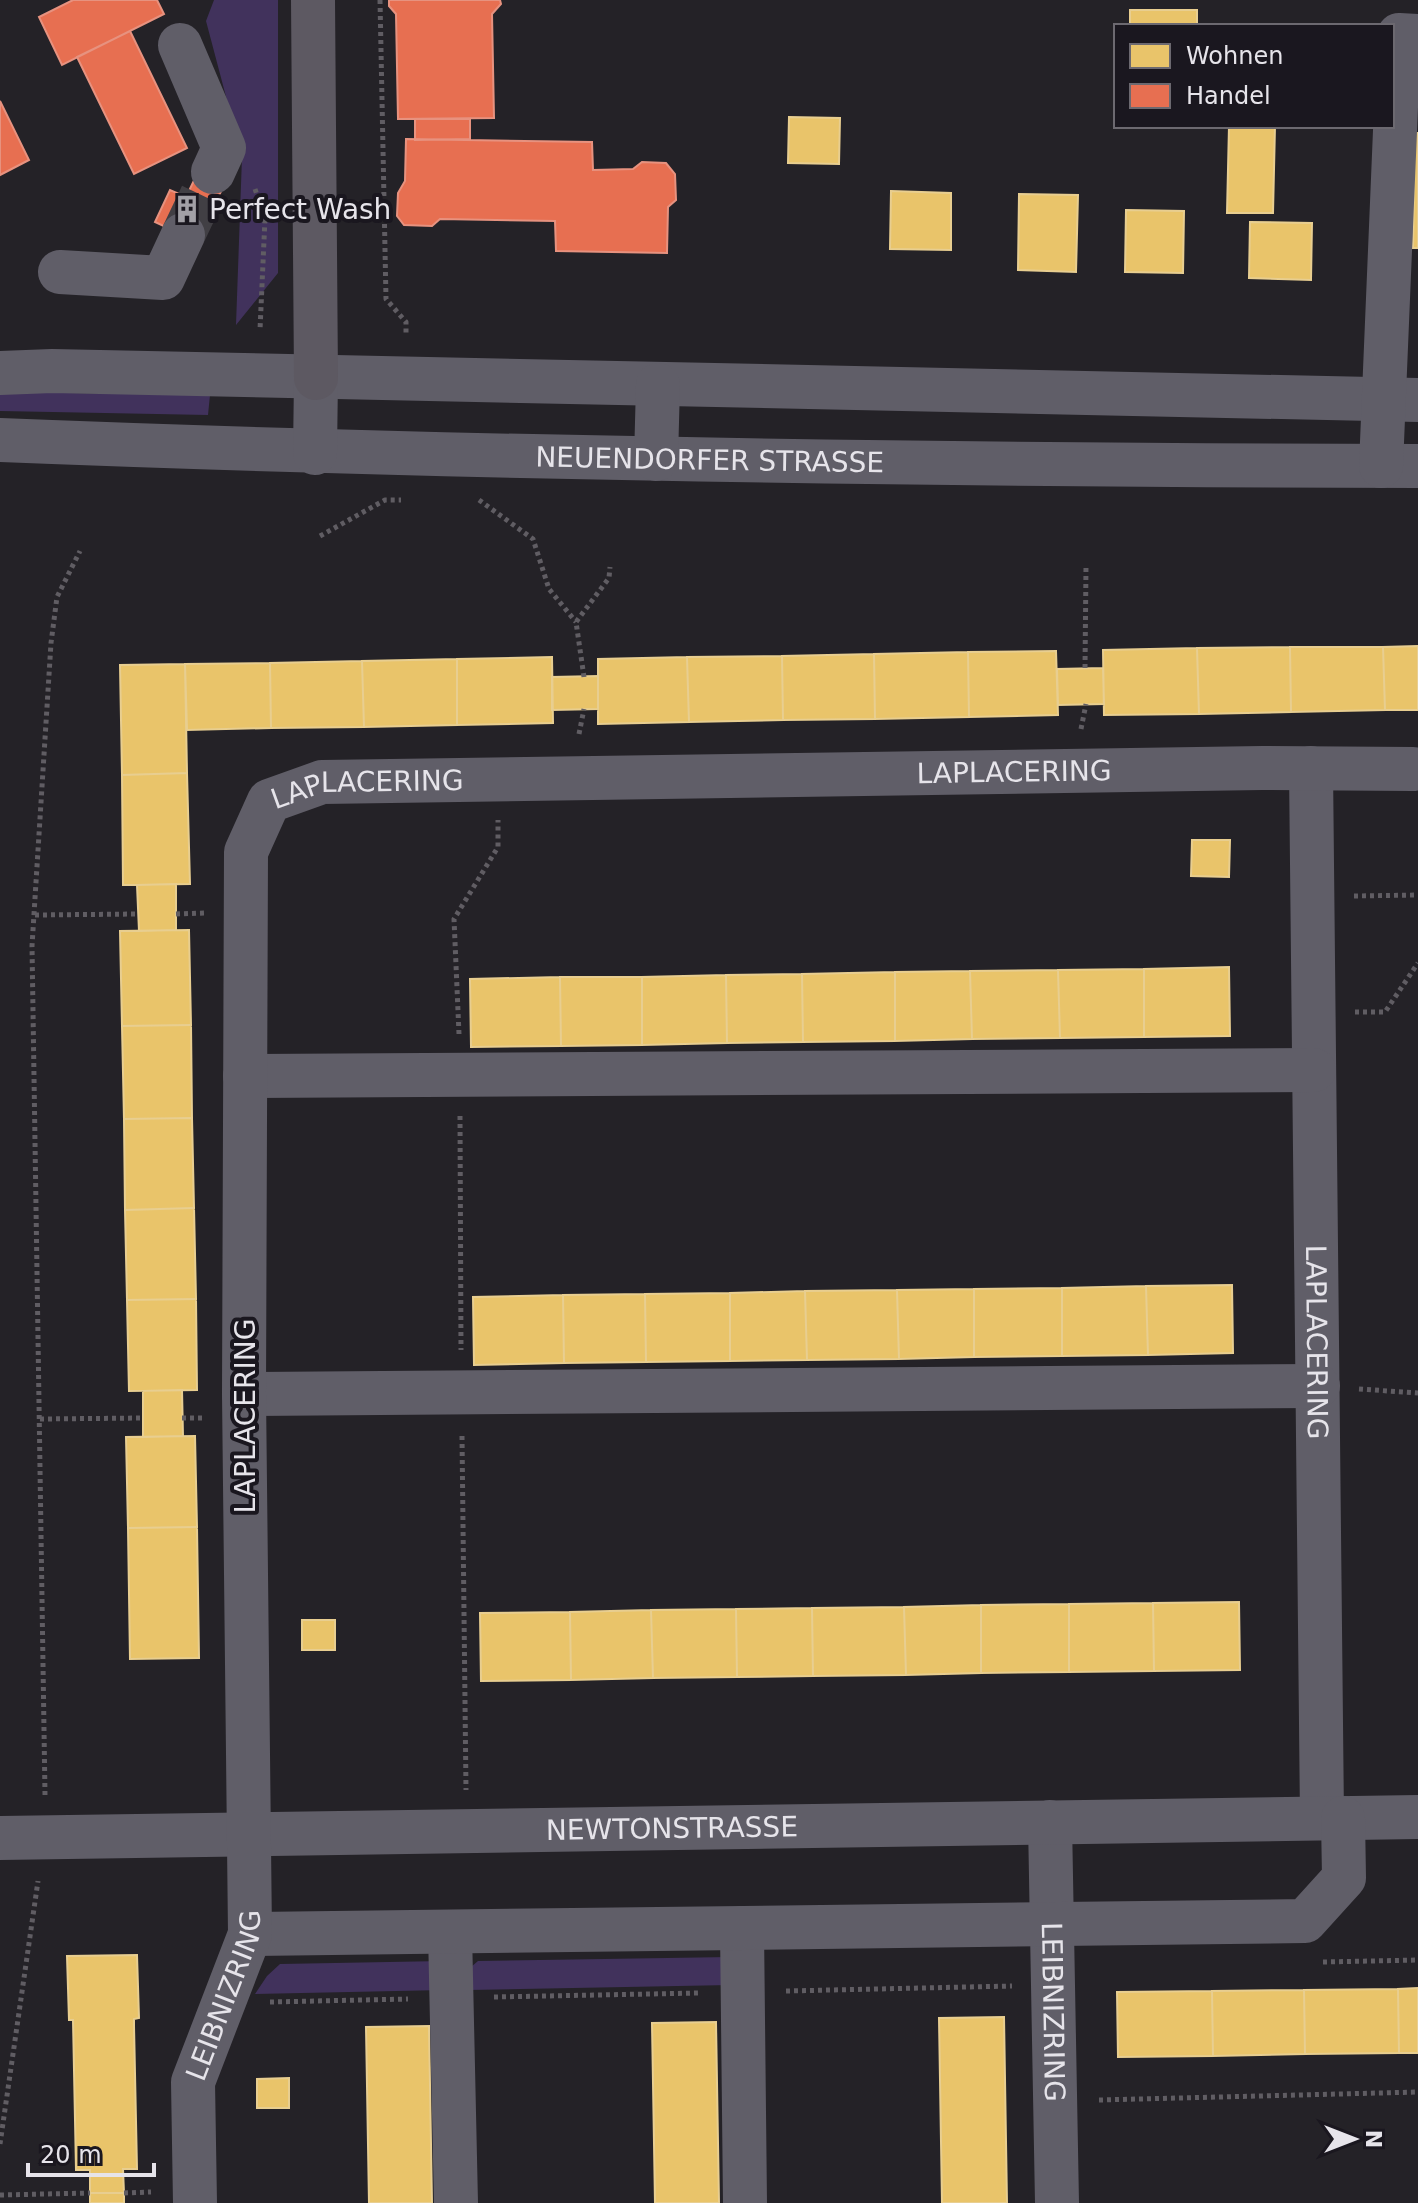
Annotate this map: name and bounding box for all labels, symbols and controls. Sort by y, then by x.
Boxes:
legend [1114,24,1394,128]
text: Wohnen [1186,42,1283,70]
text: Handel [1186,82,1271,110]
place label: Perfect Wash [209,193,391,226]
building icon: Perfect Wash [172,194,202,224]
street label: NEUENDORFER STRASSE [535,440,884,479]
street label: LAPLACERING [916,754,1112,790]
street label: LAPLACERING [266,764,464,816]
street label: LAPLACERING [1299,1244,1334,1440]
street label: LAPLACERING [229,1319,262,1513]
street label: NEWTONSTRASSE [546,1810,798,1847]
street label: LEIBNIZRING [179,1910,267,2085]
street label: LEIBNIZRING [1035,1922,1071,2102]
north arrow [1314,2099,1394,2179]
scale bar [28,2127,154,2177]
text: N [1361,2130,1386,2148]
text: 20 m [40,2141,102,2169]

